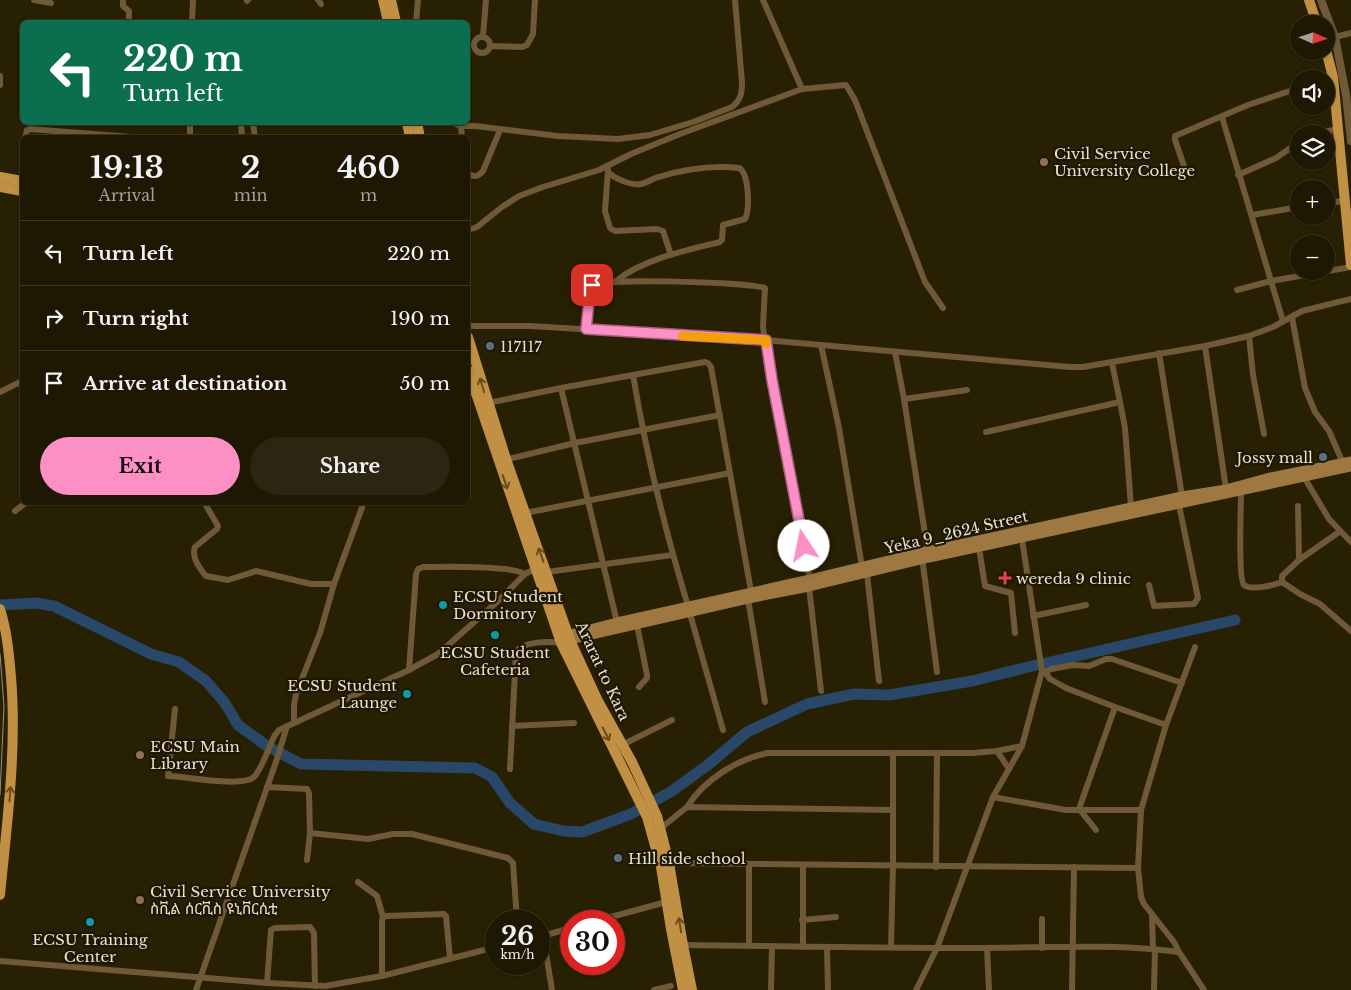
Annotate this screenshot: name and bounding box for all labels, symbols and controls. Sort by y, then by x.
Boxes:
north arrow [1290,15,1335,60]
map controls [1290,15,1335,280]
text: 220 m [123,37,243,80]
icon: left [40,40,105,105]
button: sound [1290,70,1335,115]
text: Turn left [123,80,223,107]
button: layers [1290,125,1335,170]
place label: Civil Service University College [1054,144,1195,180]
text: 19:13 [90,149,164,186]
text: 2 [241,149,260,186]
text: 460 [337,149,400,186]
marker: Civil Service University College [1038,156,1050,168]
button: + [1290,180,1335,225]
text: Arrival [99,185,155,205]
text: min [234,185,267,205]
text: m [360,185,377,205]
button: − [1290,235,1335,280]
icon: left [40,239,68,267]
text: Turn left [83,242,174,265]
text: 220 m [387,242,450,265]
pin [571,264,613,306]
icon: arrive [578,271,606,299]
icon: right [40,304,68,332]
text: Turn right [83,307,189,330]
text: 190 m [390,307,450,330]
place label: 117117 [500,337,542,356]
marker: 117117 [484,340,496,352]
icon: arrive [40,369,68,397]
text: Arrive at destination [83,372,287,395]
text: 50 m [400,372,450,395]
one-way arrow [477,377,487,393]
button: Exit [40,437,240,495]
button: Share [250,437,450,495]
place label: Jossy mall [1235,448,1313,467]
marker: Jossy mall [1317,451,1329,463]
one-way arrow [501,474,510,489]
street label: Yeka 9_2624 Street [881,506,1030,558]
position arrow [777,519,829,571]
one-way arrow [535,547,545,563]
place label: wereda 9 clinic [1016,569,1131,588]
marker: wereda 9 clinic [998,571,1012,585]
place label: ECSU Student Dormitory [453,587,563,623]
marker: ECSU Student Dormitory [437,599,449,611]
street label: Ararat to Kara [571,617,635,724]
marker: ECSU Student Cafeteria [489,629,501,641]
place label: ECSU Student Cafeteria [440,643,550,679]
place label: ECSU Student Launge [287,676,397,712]
marker: ECSU Student Launge [401,688,413,700]
one-way arrow [601,726,611,741]
place label: ECSU Main Library [150,737,240,773]
marker: ECSU Main Library [134,749,146,761]
one-way arrow [5,786,14,802]
place label: Hill side school [628,849,746,868]
marker: Hill side school [612,852,624,864]
place label: Civil Service University ስቪል ሰርቪስ ዩኒቨርሲቲ [150,882,331,918]
marker: Civil Service University ስቪል ሰርቪስ ዩኒቨርሲቲ [134,894,146,906]
speed limit sign: 30 [560,910,625,975]
marker: ECSU Training Center [84,916,96,928]
one-way arrow [674,917,684,933]
text: 26 [501,921,534,952]
place label: ECSU Training Center [32,930,149,966]
text: km/h [500,947,535,962]

